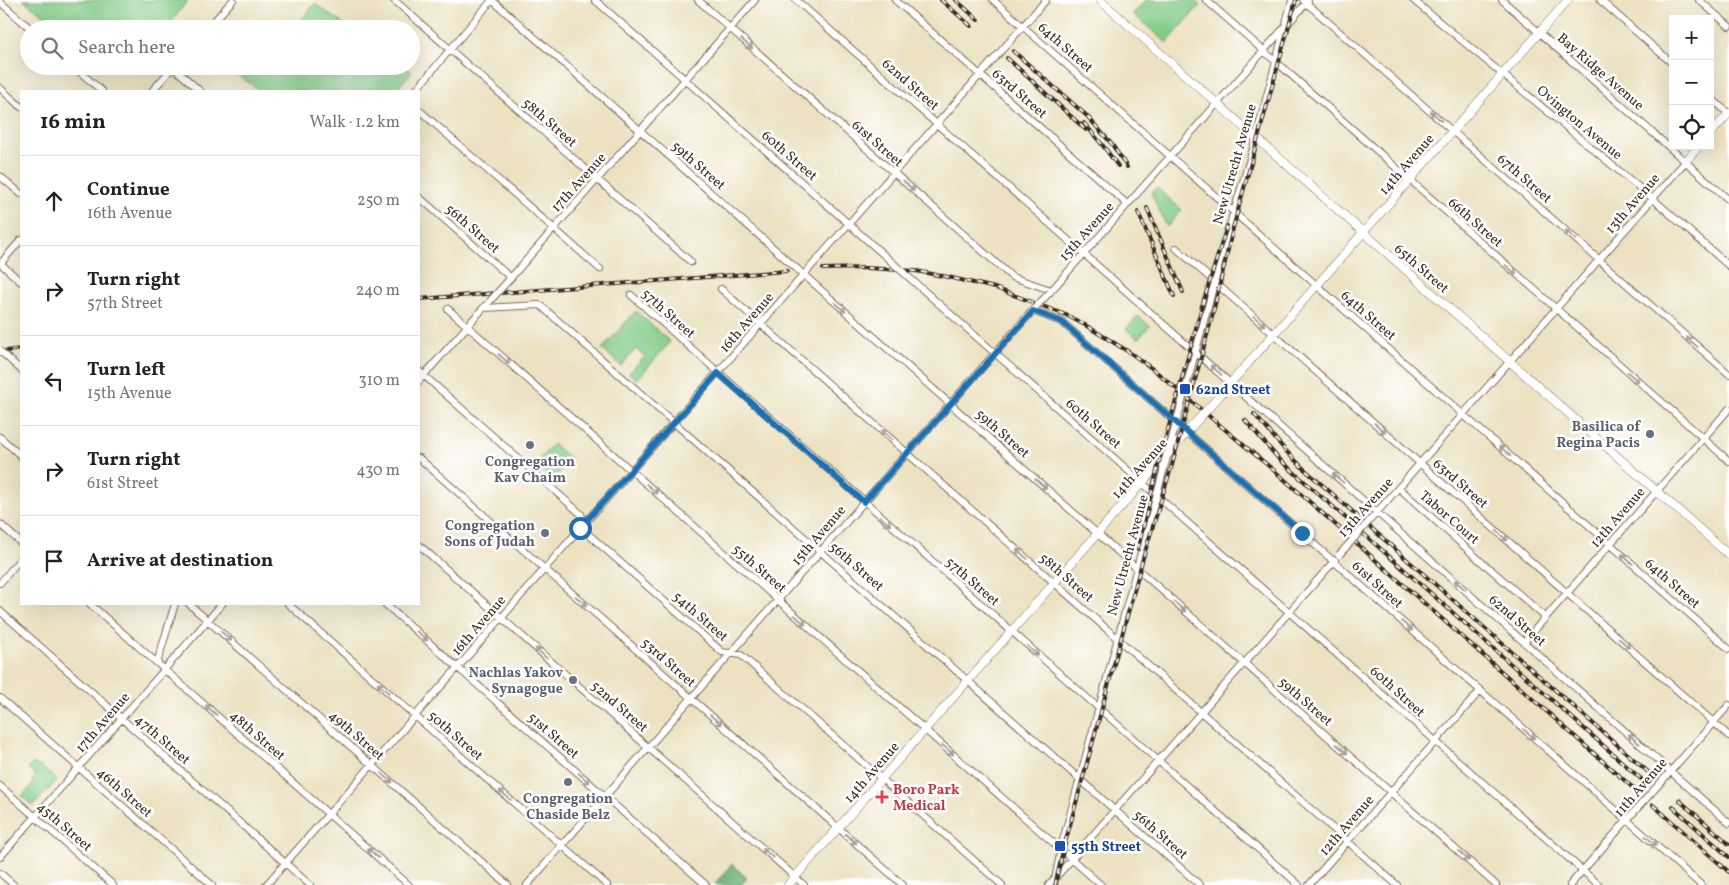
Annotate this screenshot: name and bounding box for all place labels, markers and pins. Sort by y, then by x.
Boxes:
place label: 62nd Street [1196,381,1271,400]
marker: 62nd Street [1178,382,1192,396]
place label: Basilica of Regina Pacis [1556,418,1641,453]
marker: Basilica of Regina Pacis [1644,428,1656,440]
marker: Congregation Kav Chaim [524,439,536,451]
place label: Congregation Kav Chaim [485,453,575,488]
place label: Congregation Sons of Judah [444,517,535,552]
marker: Congregation Sons of Judah [539,527,551,539]
place label: Nachlas Yakov Synagogue [469,664,563,699]
marker: Nachlas Yakov Synagogue [567,674,579,686]
marker: Congregation Chaside Belz [562,776,574,788]
place label: Boro Park Medical [893,781,960,816]
place label: Congregation Chaside Belz [523,790,613,825]
marker: Boro Park Medical [875,790,889,804]
place label: 55th Street [1071,838,1141,857]
marker: 55th Street [1053,839,1067,853]

